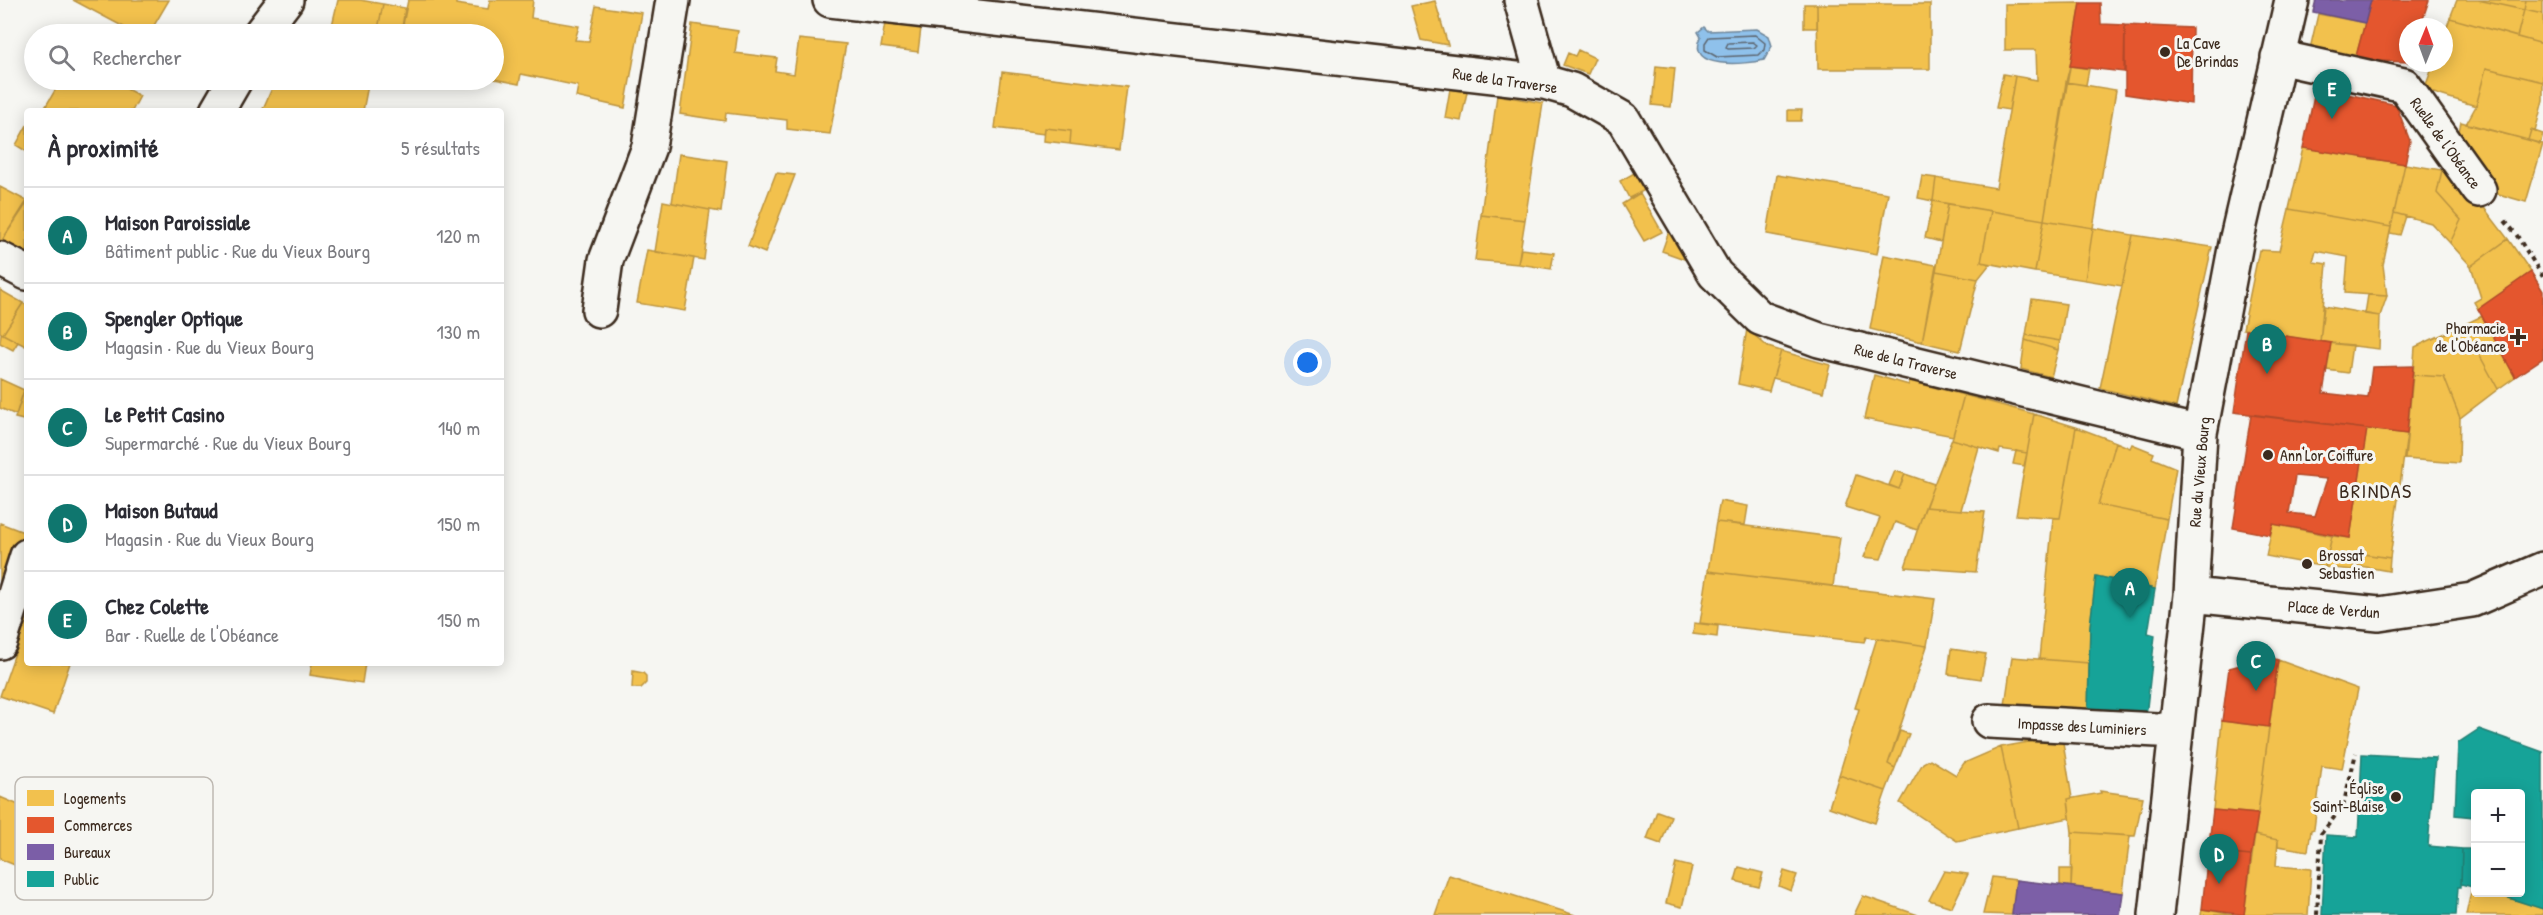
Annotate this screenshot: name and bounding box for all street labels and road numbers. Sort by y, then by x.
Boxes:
street label: Rue de la Traverse [1451,62,1559,98]
street label: Ruelle de l'Obéance [2405,93,2487,194]
street label: Rue de la Traverse [1852,338,1960,385]
street label: Rue du Vieux Bourg [2183,416,2215,528]
street label: Place de Verdun [2287,595,2381,623]
street label: Impasse des Luminiers [2017,712,2147,740]

